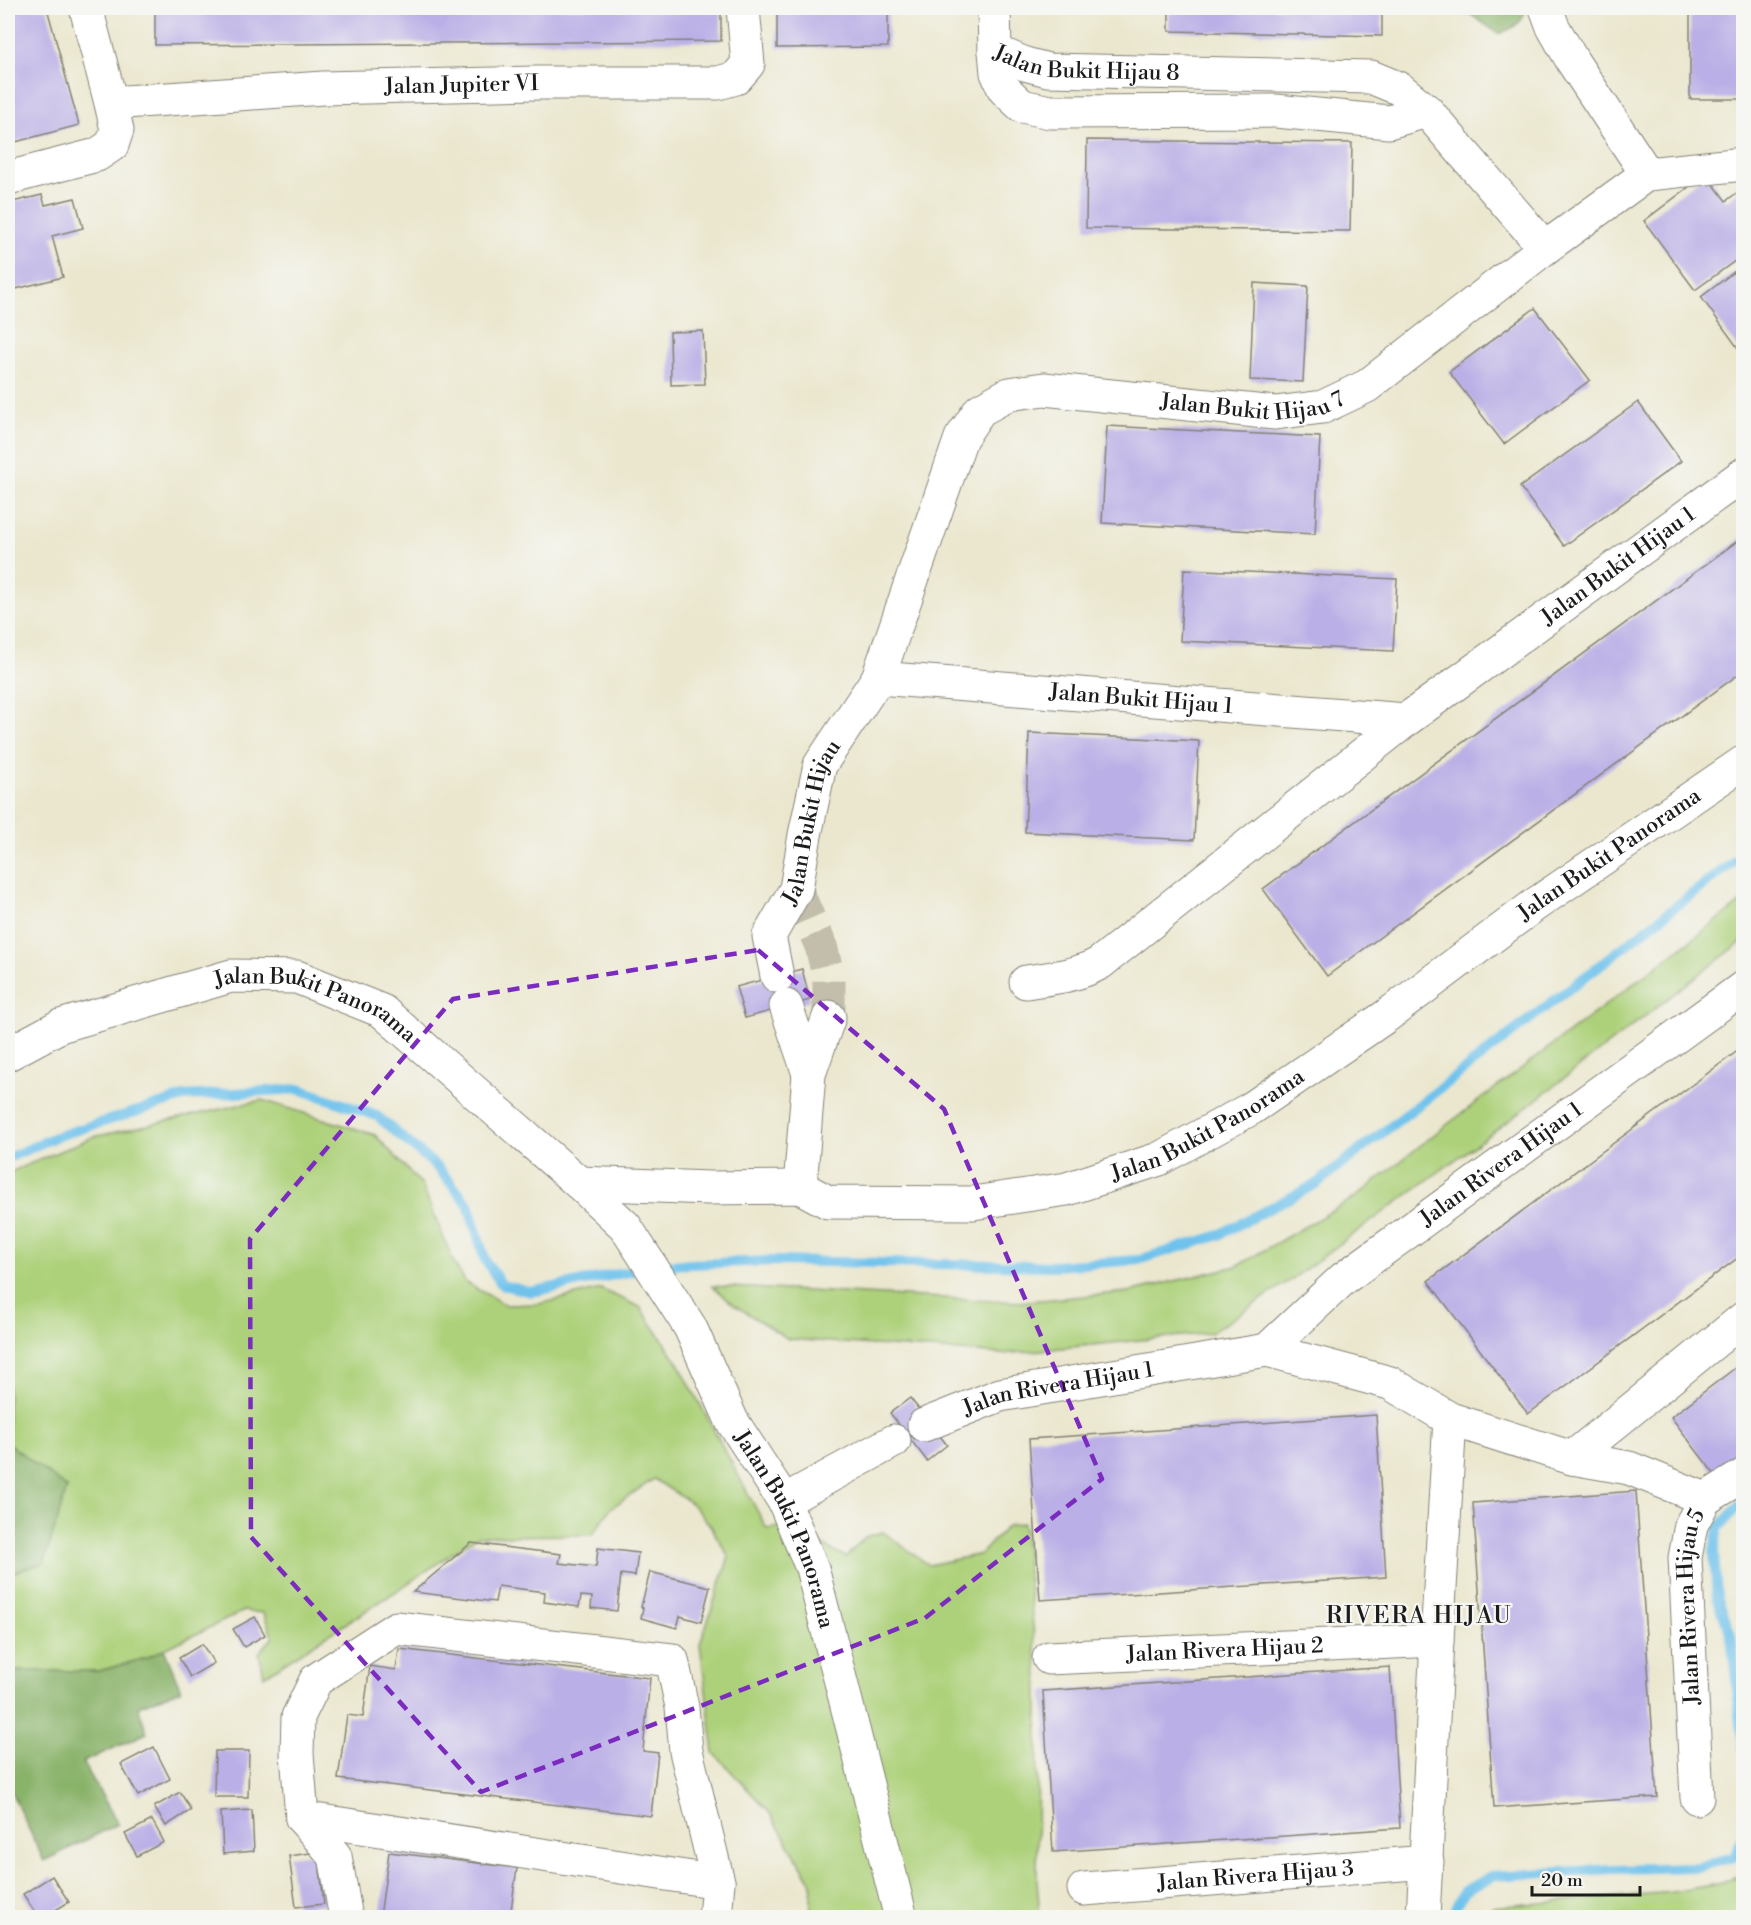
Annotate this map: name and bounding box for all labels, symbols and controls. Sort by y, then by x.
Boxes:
street label: Jalan Bukit Hijau 8 [989,38,1180,86]
street label: Jalan Jupiter VI [383,69,540,100]
street label: Jalan Bukit Hijau 7 [1158,385,1349,426]
street label: Jalan Bukit Hijau 1 [1535,500,1701,631]
street label: Jalan Bukit Hijau 1 [1047,678,1235,720]
street label: Jalan Bukit Hijau [776,734,847,910]
street label: Jalan Bukit Panorama [1511,782,1707,927]
street label: Jalan Bukit Panorama [210,962,423,1049]
street label: Jalan Bukit Panorama [1107,1062,1310,1188]
street label: Jalan Rivera Hijau 1 [1414,1095,1588,1233]
street label: Jalan Rivera Hijau 1 [958,1356,1156,1422]
street label: Jalan Bukit Panorama [728,1424,841,1632]
street label: Jalan Rivera Hijau 5 [1671,1504,1711,1706]
district label: RIVERA HIJAU [1326,1601,1512,1631]
street label: Jalan Rivera Hijau 2 [1124,1632,1324,1668]
street label: Jalan Rivera Hijau 3 [1155,1854,1355,1897]
scale bar [1532,1859,1640,1897]
text: 20 m [1541,1869,1583,1892]

